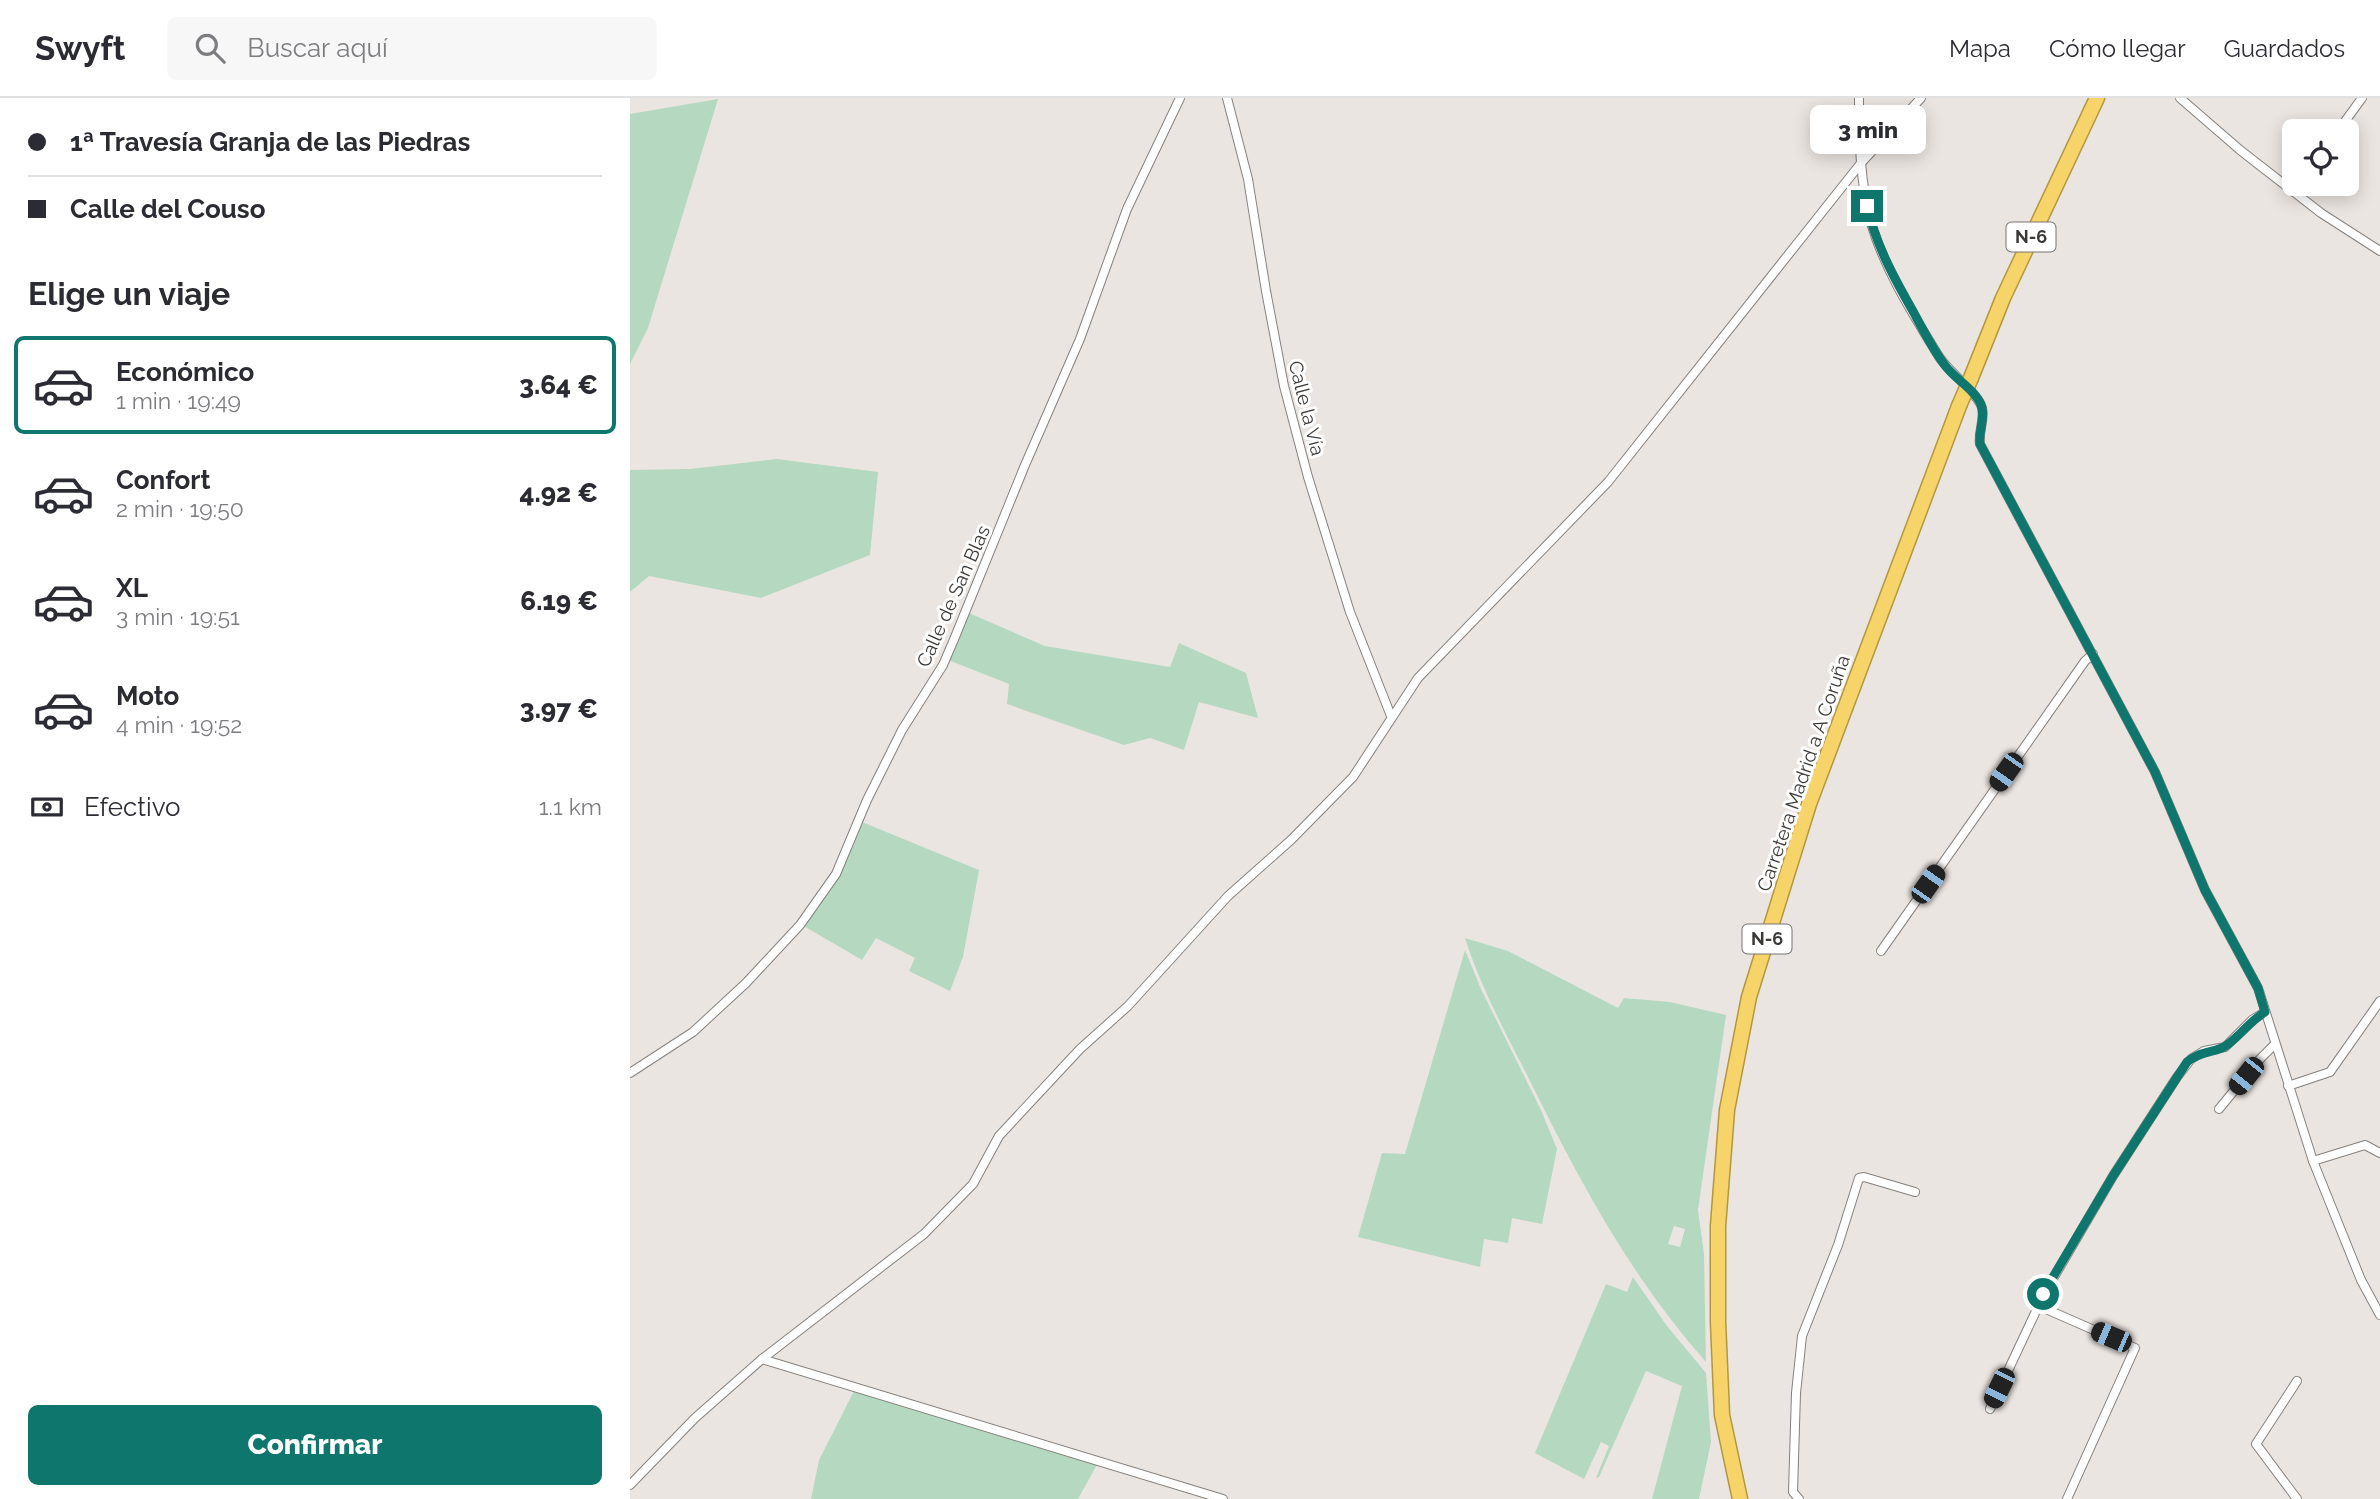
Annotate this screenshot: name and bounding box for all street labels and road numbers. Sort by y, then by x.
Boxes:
road number: N-6 [2006,222,2056,252]
street label: Calle la Vía [1285,358,1329,458]
street label: Calle de San Blas [912,522,994,670]
street label: Carretera Madrid a A Coruña [1752,652,1854,894]
road number: N-6 [1742,924,1792,954]

